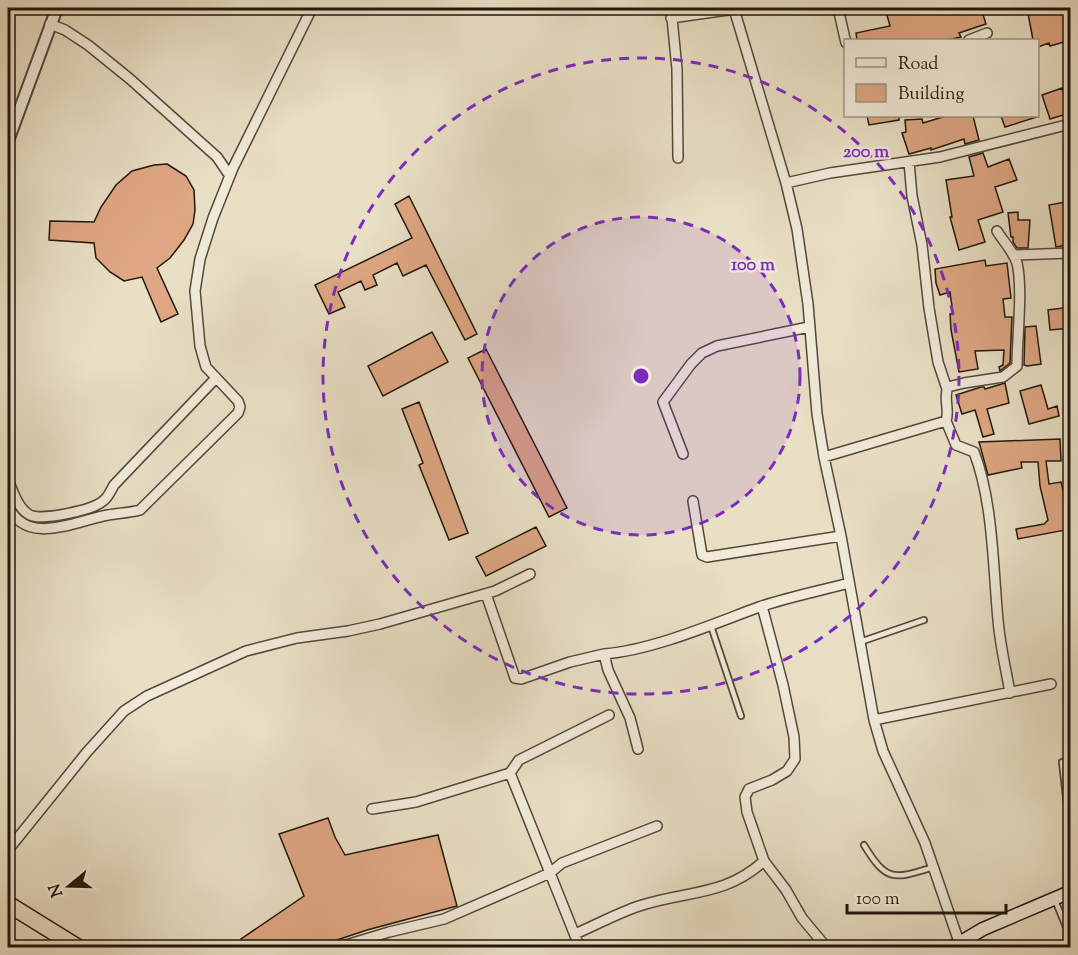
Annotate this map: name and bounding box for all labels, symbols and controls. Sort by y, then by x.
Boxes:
legend [844,39,1039,117]
text: Road [898,52,938,78]
text: Building [898,82,964,108]
text: 200 m [843,140,889,166]
text: 100 m [731,253,775,279]
centre of rings [631,366,651,386]
north arrow [39,856,99,916]
scale bar [847,877,1006,915]
text: N [44,880,70,900]
text: 100 m [856,887,900,913]

